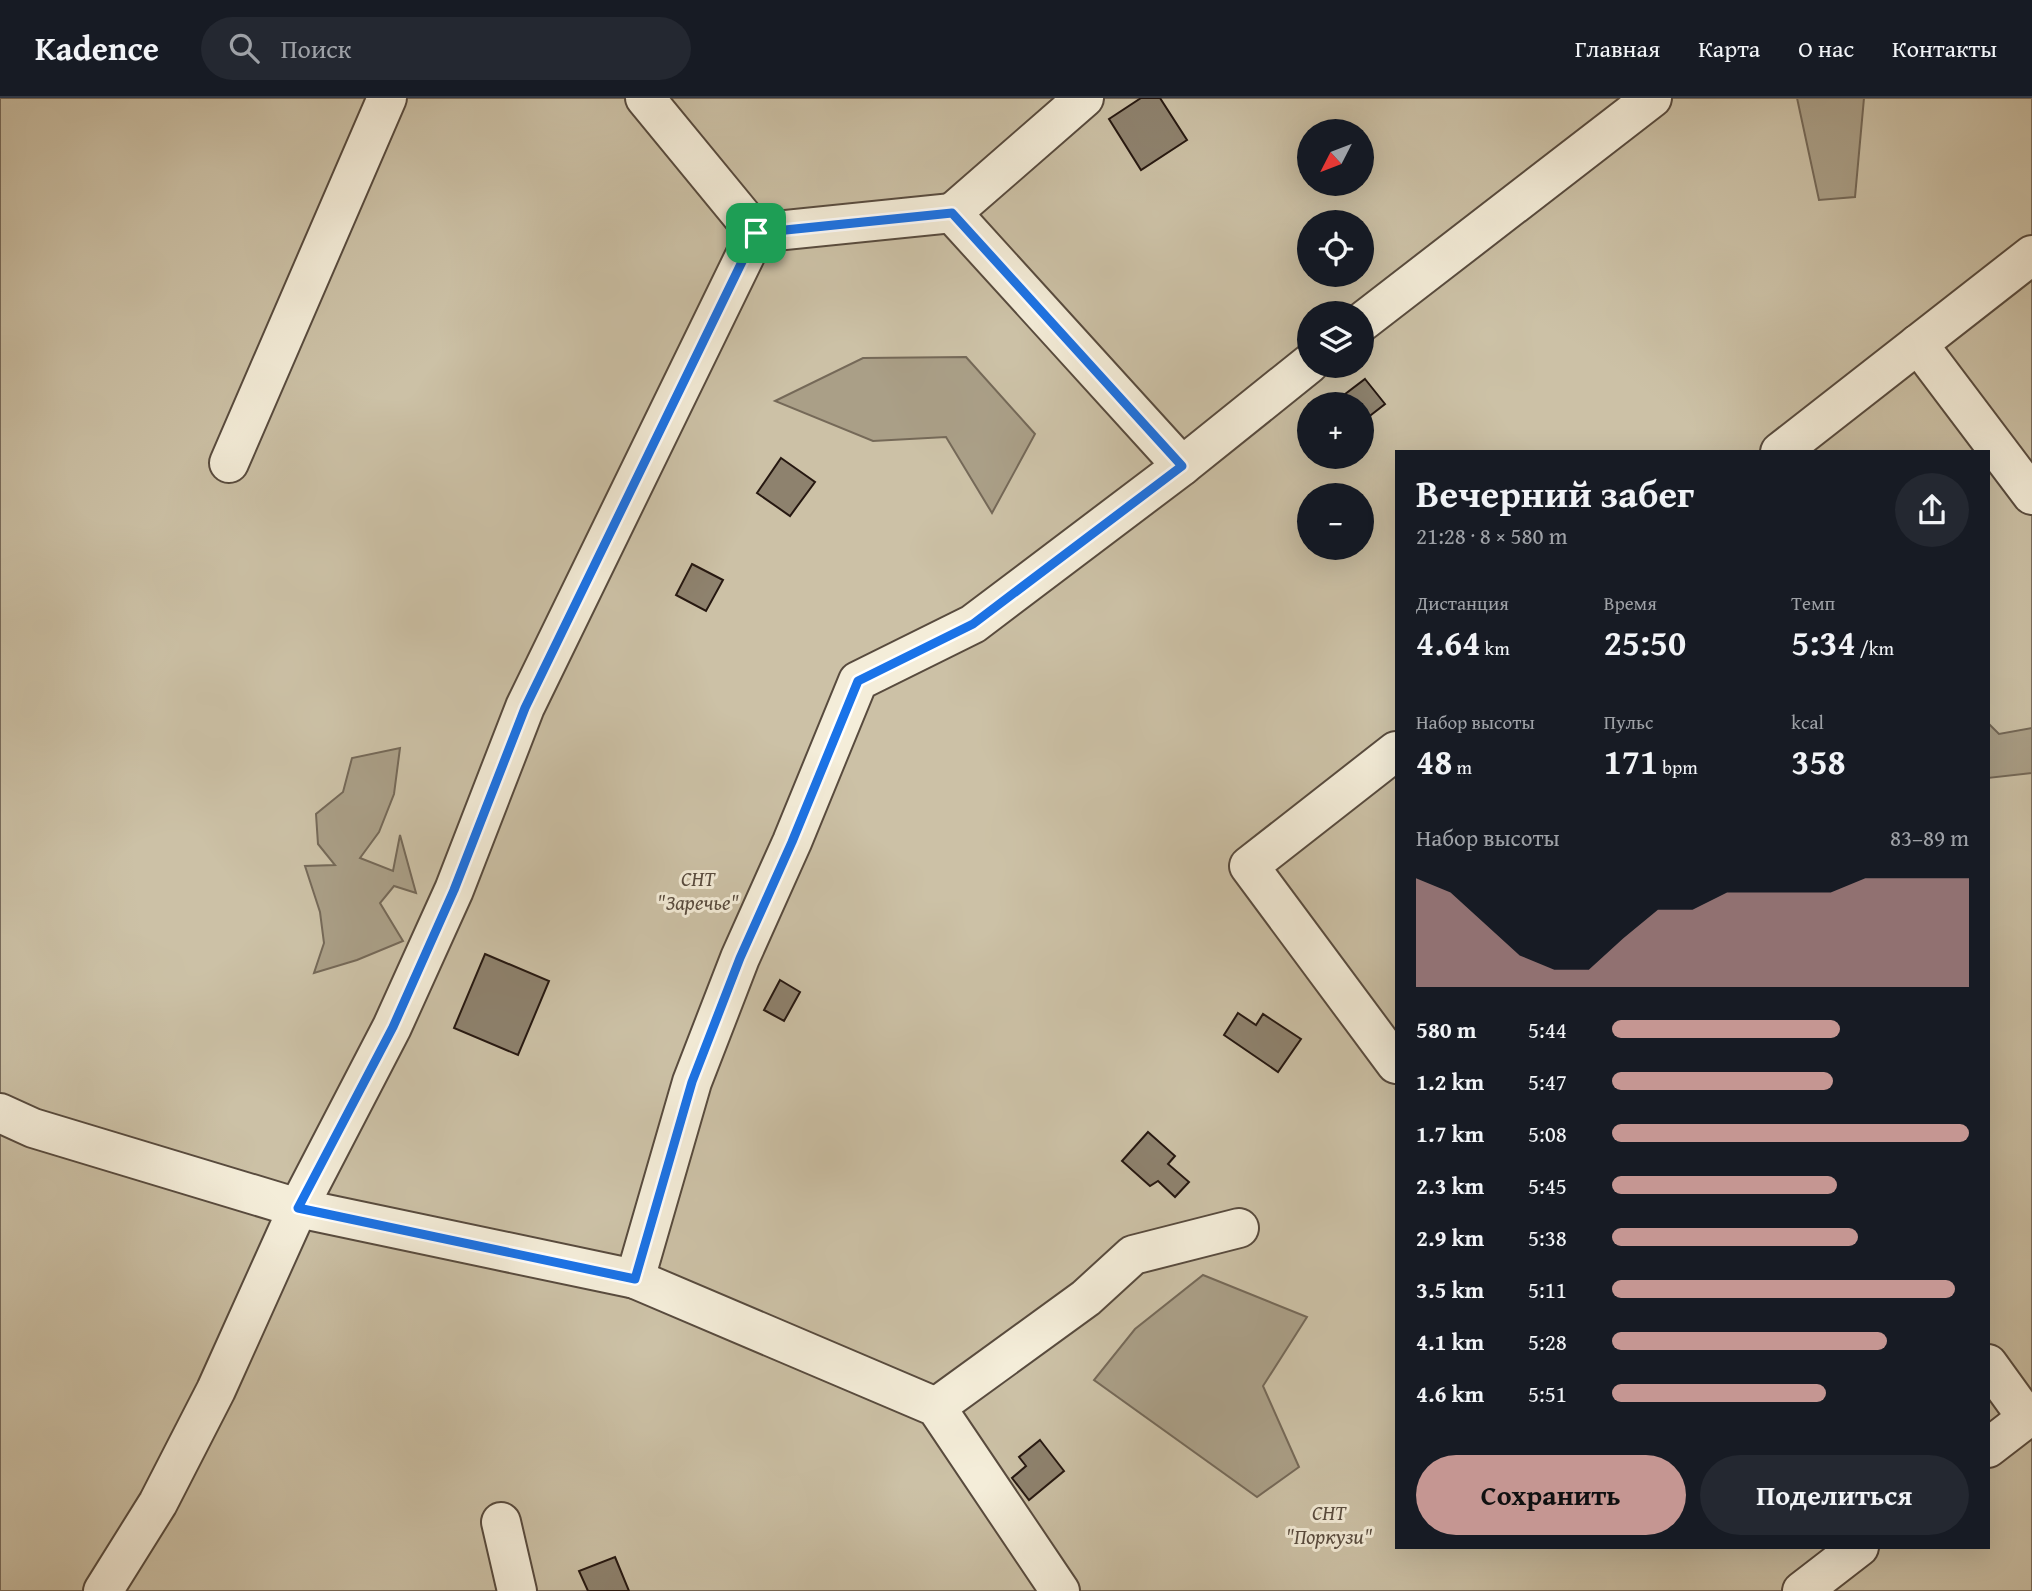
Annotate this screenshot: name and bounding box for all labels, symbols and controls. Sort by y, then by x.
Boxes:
search box [201,17,691,80]
text: Kadence [35,24,159,72]
icon: search [225,29,263,67]
text: Поиск [281,29,351,68]
text: Главная [1575,31,1660,66]
text: Карта [1698,31,1760,66]
text: О нас [1798,31,1854,66]
text: Контакты [1892,31,1997,66]
north arrow [1297,119,1374,196]
map controls [1297,119,1374,560]
pin [726,203,786,263]
button: locate [1297,210,1374,287]
icon: arrive [737,214,775,252]
button: layers [1297,301,1374,378]
button: + [1297,392,1374,469]
text: Вечерний забег [1416,465,1694,521]
button: share [1895,473,1969,547]
button: − [1297,483,1374,560]
text: 21:28 · 8 × 580 m [1416,519,1568,552]
text: Дистанция [1416,589,1509,617]
text: Время [1604,589,1657,617]
text: Темп [1791,589,1835,617]
text: 4.64 [1416,617,1480,668]
text: 25:50 [1604,617,1686,668]
text: 5:34 [1791,617,1856,668]
text: km [1480,634,1510,662]
text: /km [1856,634,1894,662]
text: Набор высоты [1416,708,1535,736]
text: Пульс [1604,708,1653,736]
text: kcal [1791,708,1824,736]
text: 48 [1416,736,1452,787]
text: 171 [1604,736,1658,787]
text: 358 [1791,736,1846,787]
text: m [1452,753,1472,781]
text: bpm [1658,753,1698,781]
text: Набор высоты [1416,821,1560,854]
text: 83–89 m [1890,821,1969,854]
park label: СНТ "Заречье" [657,863,740,918]
text: 580 m [1416,1013,1477,1046]
text: 5:44 [1528,1013,1567,1046]
text: 1.2 km [1416,1065,1484,1098]
text: 5:47 [1528,1065,1567,1098]
text: 1.7 km [1416,1117,1484,1150]
text: 5:08 [1528,1117,1567,1150]
text: 2.3 km [1416,1169,1484,1202]
text: 5:45 [1528,1169,1567,1202]
text: 2.9 km [1416,1221,1484,1254]
text: 5:38 [1528,1221,1567,1254]
text: 3.5 km [1416,1273,1484,1306]
text: 5:11 [1528,1273,1567,1306]
text: 4.1 km [1416,1325,1484,1358]
text: 5:28 [1528,1325,1567,1358]
text: 4.6 km [1416,1377,1484,1410]
text: 5:51 [1528,1377,1567,1410]
button: Сохранить [1416,1455,1686,1535]
button: Поделиться [1700,1455,1969,1535]
park label: СНТ "Поркузи" [1286,1497,1373,1552]

